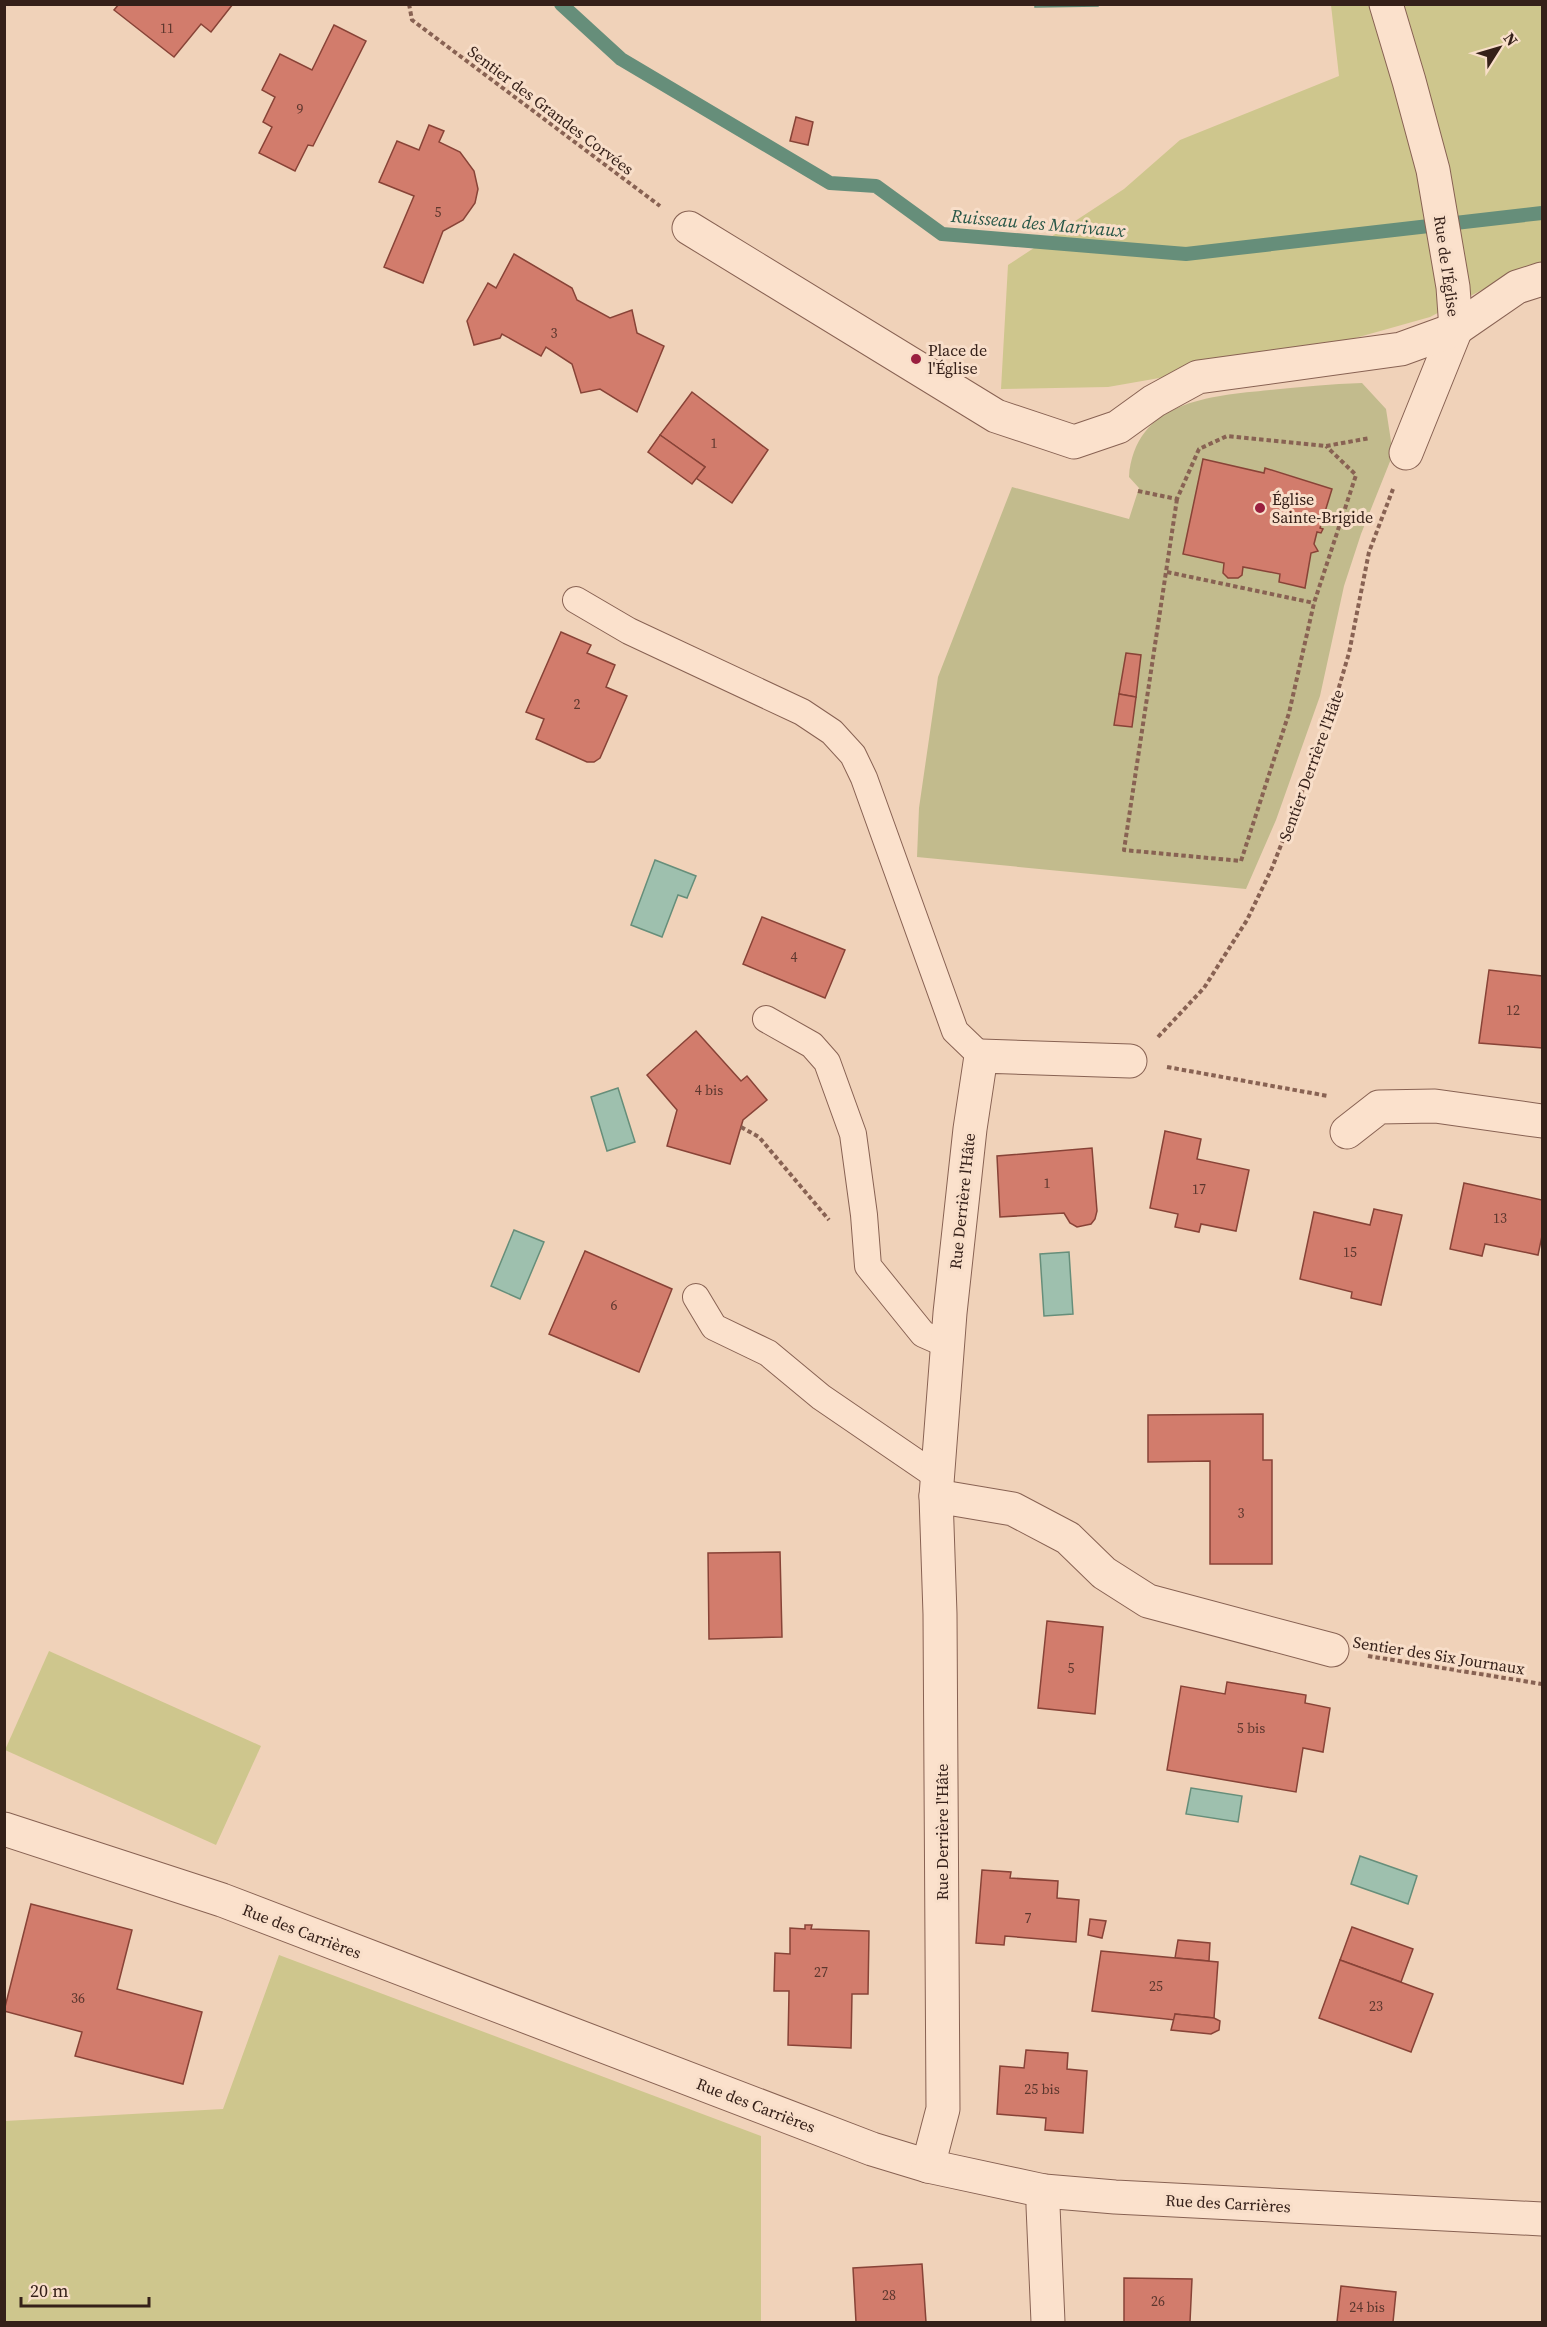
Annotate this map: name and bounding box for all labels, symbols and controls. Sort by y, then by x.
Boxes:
house number: 11 [160,18,174,38]
north arrow [1469,18,1529,78]
text: N [1499,28,1523,51]
street label: Sentier des Grandes Corvées [464,40,639,180]
house number: 9 [297,99,304,119]
house number: 5 [435,202,442,222]
water label: Ruisseau des Marivaux [949,203,1127,243]
street label: Rue de l'Église [1429,214,1465,318]
house number: 3 [551,323,558,343]
place label: Place de l'Église [928,339,987,379]
marker: Place de l'Église [909,352,923,366]
house number: 1 [711,433,718,453]
place label: Église Sainte-Brigide [1272,488,1373,528]
marker: Église Sainte-Brigide [1253,501,1267,515]
street label: Sentier Derrière l'Hâte [1273,686,1349,844]
house number: 2 [574,694,581,714]
house number: 4 [791,947,798,967]
house number: 12 [1506,1000,1520,1020]
house number: 4 bis [695,1080,723,1100]
street label: Rue Derrière l'Hâte [944,1132,980,1270]
house number: 1 [1044,1173,1051,1193]
house number: 17 [1192,1179,1206,1199]
house number: 13 [1493,1208,1507,1228]
house number: 15 [1343,1242,1357,1262]
house number: 6 [611,1295,618,1315]
house number: 3 [1238,1503,1245,1523]
street label: Sentier des Six Journaux [1352,1631,1527,1680]
house number: 5 [1068,1658,1075,1678]
house number: 5 bis [1237,1718,1265,1738]
street label: Rue Derrière l'Hâte [931,1764,953,1900]
street label: Rue des Carrières [239,1898,365,1964]
house number: 7 [1025,1908,1032,1928]
house number: 27 [814,1962,828,1982]
house number: 25 [1149,1976,1163,1996]
house number: 36 [71,1988,85,2008]
house number: 23 [1369,1996,1383,2016]
street label: Rue des Carrières [693,2072,819,2138]
house number: 25 bis [1024,2079,1060,2099]
street label: Rue des Carrières [1165,2189,1291,2217]
scale bar [21,2270,148,2308]
text: 20 m [30,2278,68,2303]
house number: 28 [882,2285,896,2305]
house number: 26 [1151,2291,1165,2311]
house number: 24 bis [1349,2297,1385,2317]

